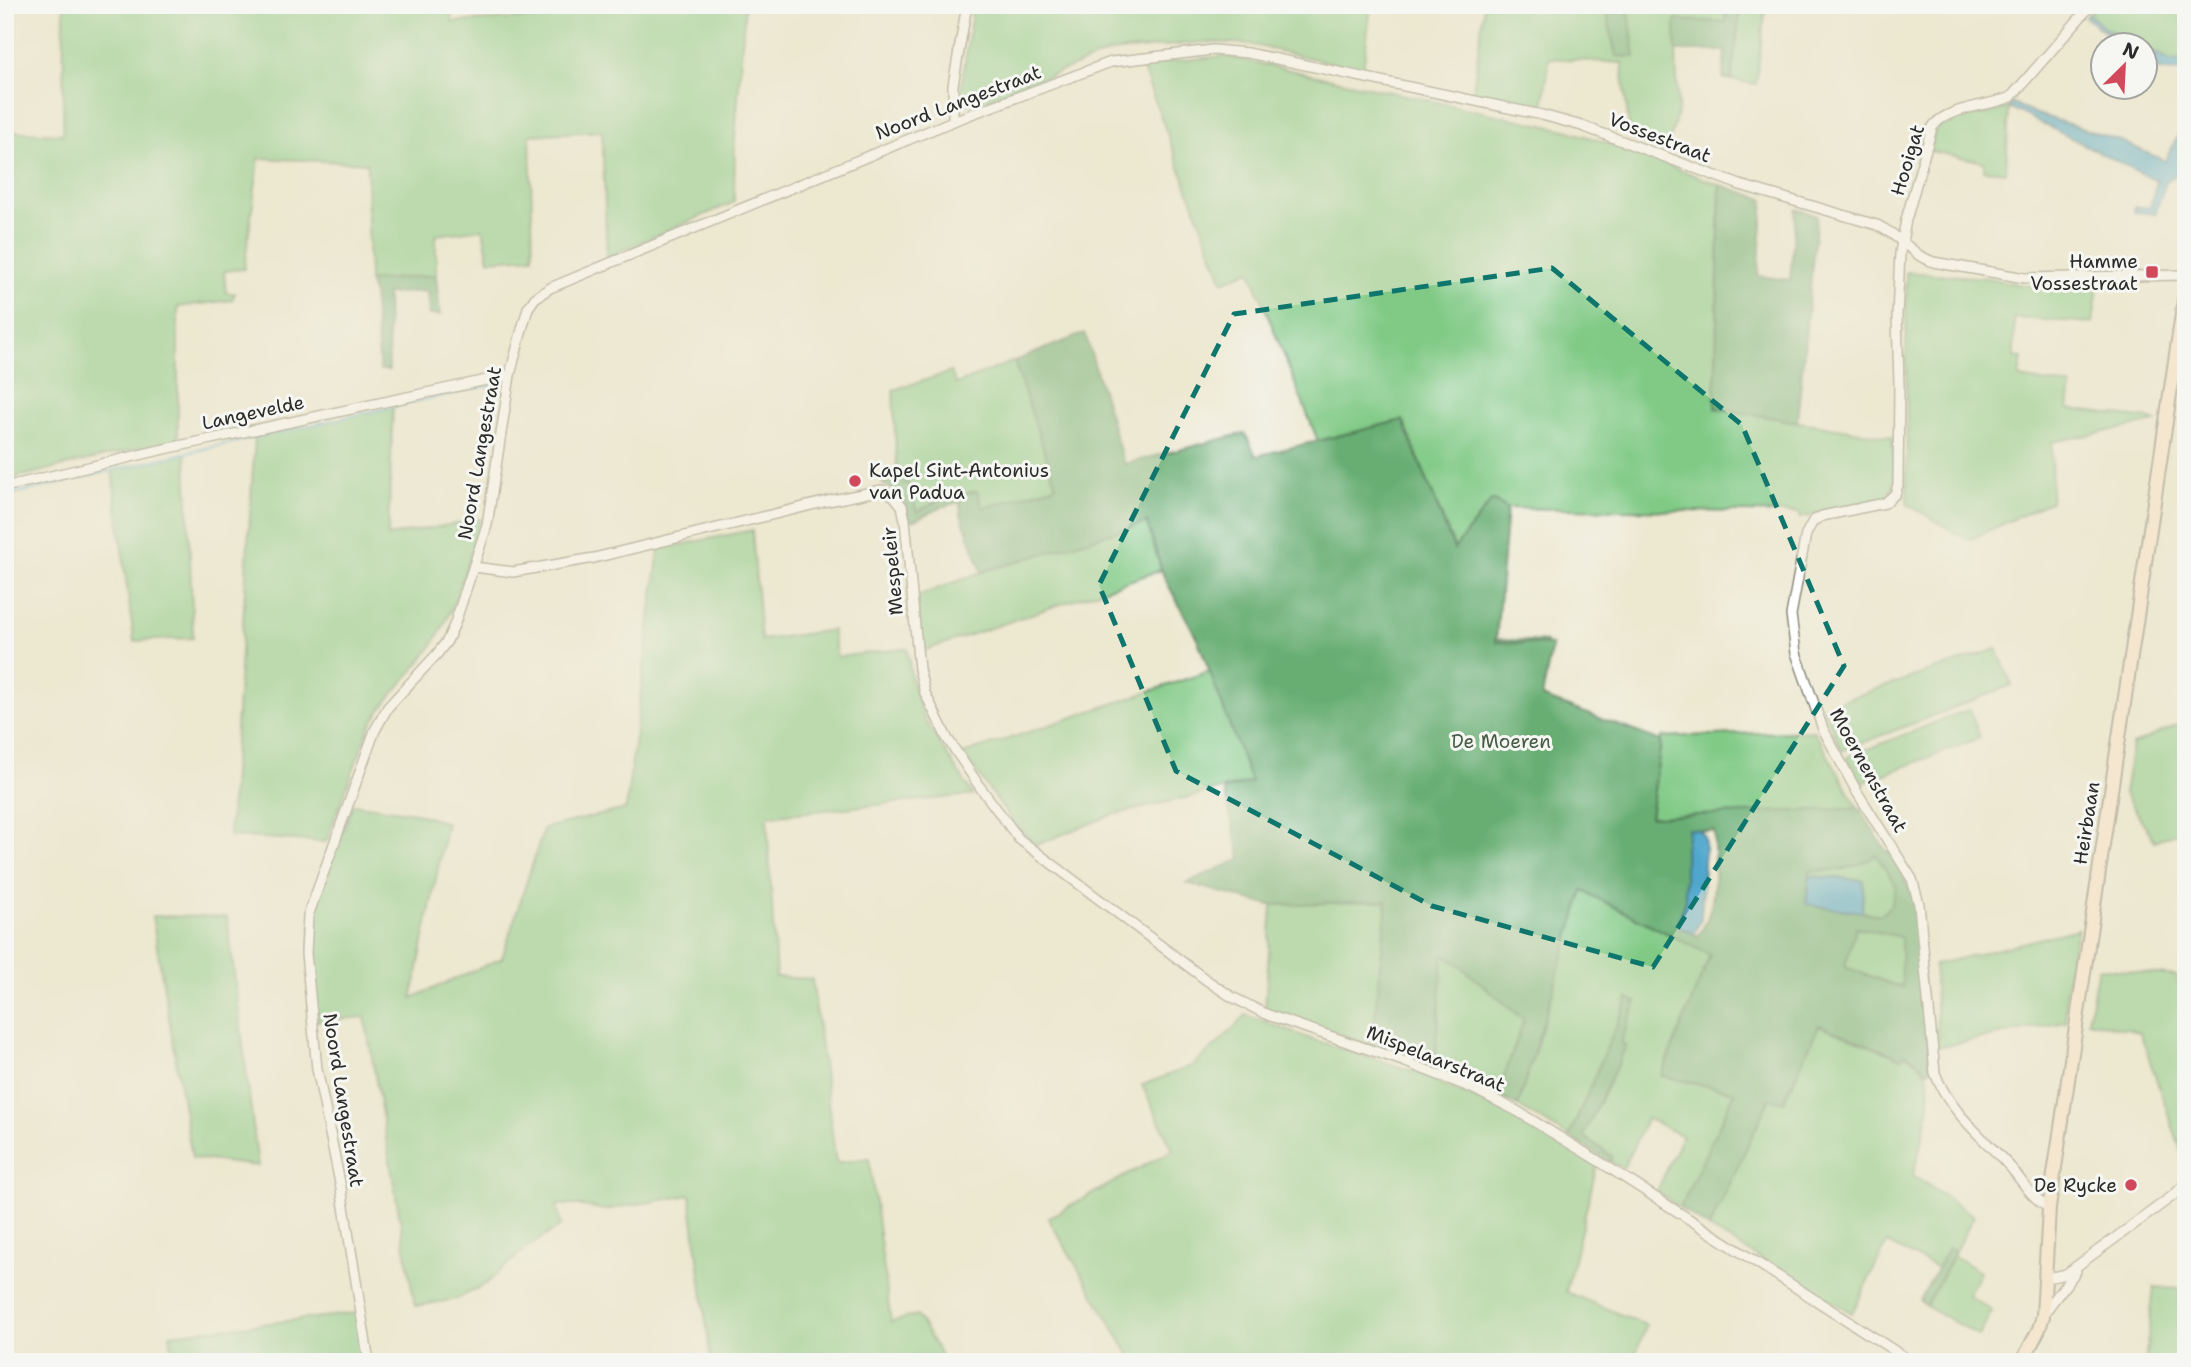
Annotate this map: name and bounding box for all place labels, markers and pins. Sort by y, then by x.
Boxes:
place label: Hamme Vossestraat [2030,249,2138,296]
marker: Hamme Vossestraat [2144,264,2160,280]
place label: Kapel Sint-Antonius van Padua [869,458,1049,505]
marker: Kapel Sint-Antonius van Padua [847,473,863,489]
place label: De Rycke [2034,1173,2117,1198]
marker: De Rycke [2123,1177,2139,1193]

